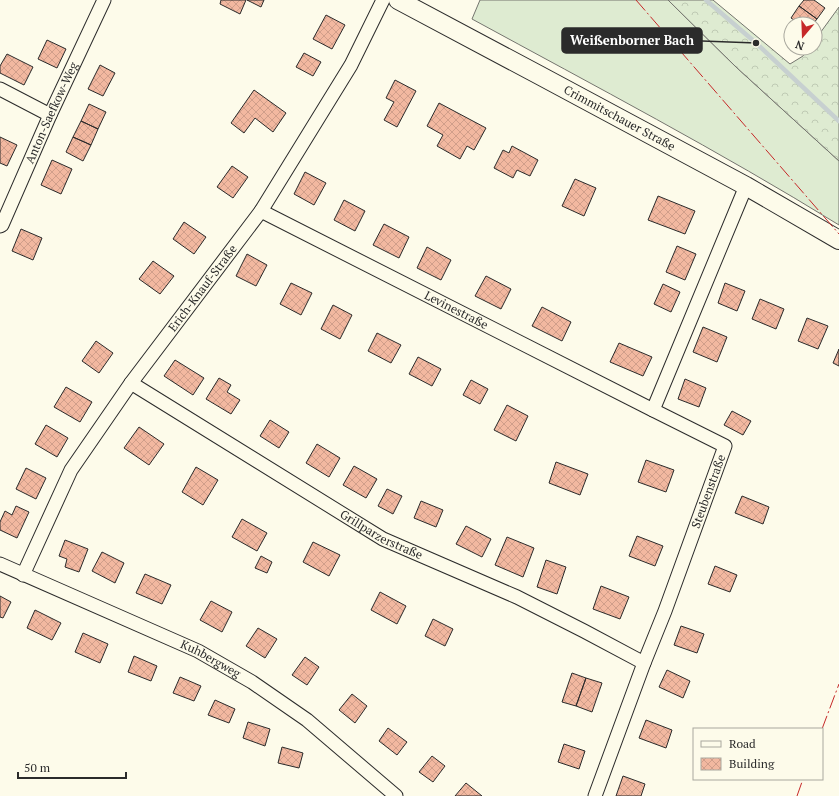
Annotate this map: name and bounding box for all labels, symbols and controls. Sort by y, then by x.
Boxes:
north arrow [783,16,823,56]
callout: Weißenborner Bach [562,28,702,53]
text: Weißenborner Bach [570,31,695,49]
text: N [793,37,806,53]
street label: Anton-Saefkow-Weg [22,59,81,166]
street label: Crimmitschauer Straße [561,82,678,154]
street label: Erich-Knauf-Straße [165,242,240,334]
street label: Levinestraße [422,287,491,332]
street label: Steubenstraße [688,452,728,530]
street label: Grillparzerstraße [337,506,425,562]
street label: Kuhbergweg [178,636,244,681]
legend [693,728,823,780]
text: Road [729,736,756,751]
scale bar [18,754,126,780]
text: Building [729,756,775,771]
text: 50 m [24,760,51,775]

